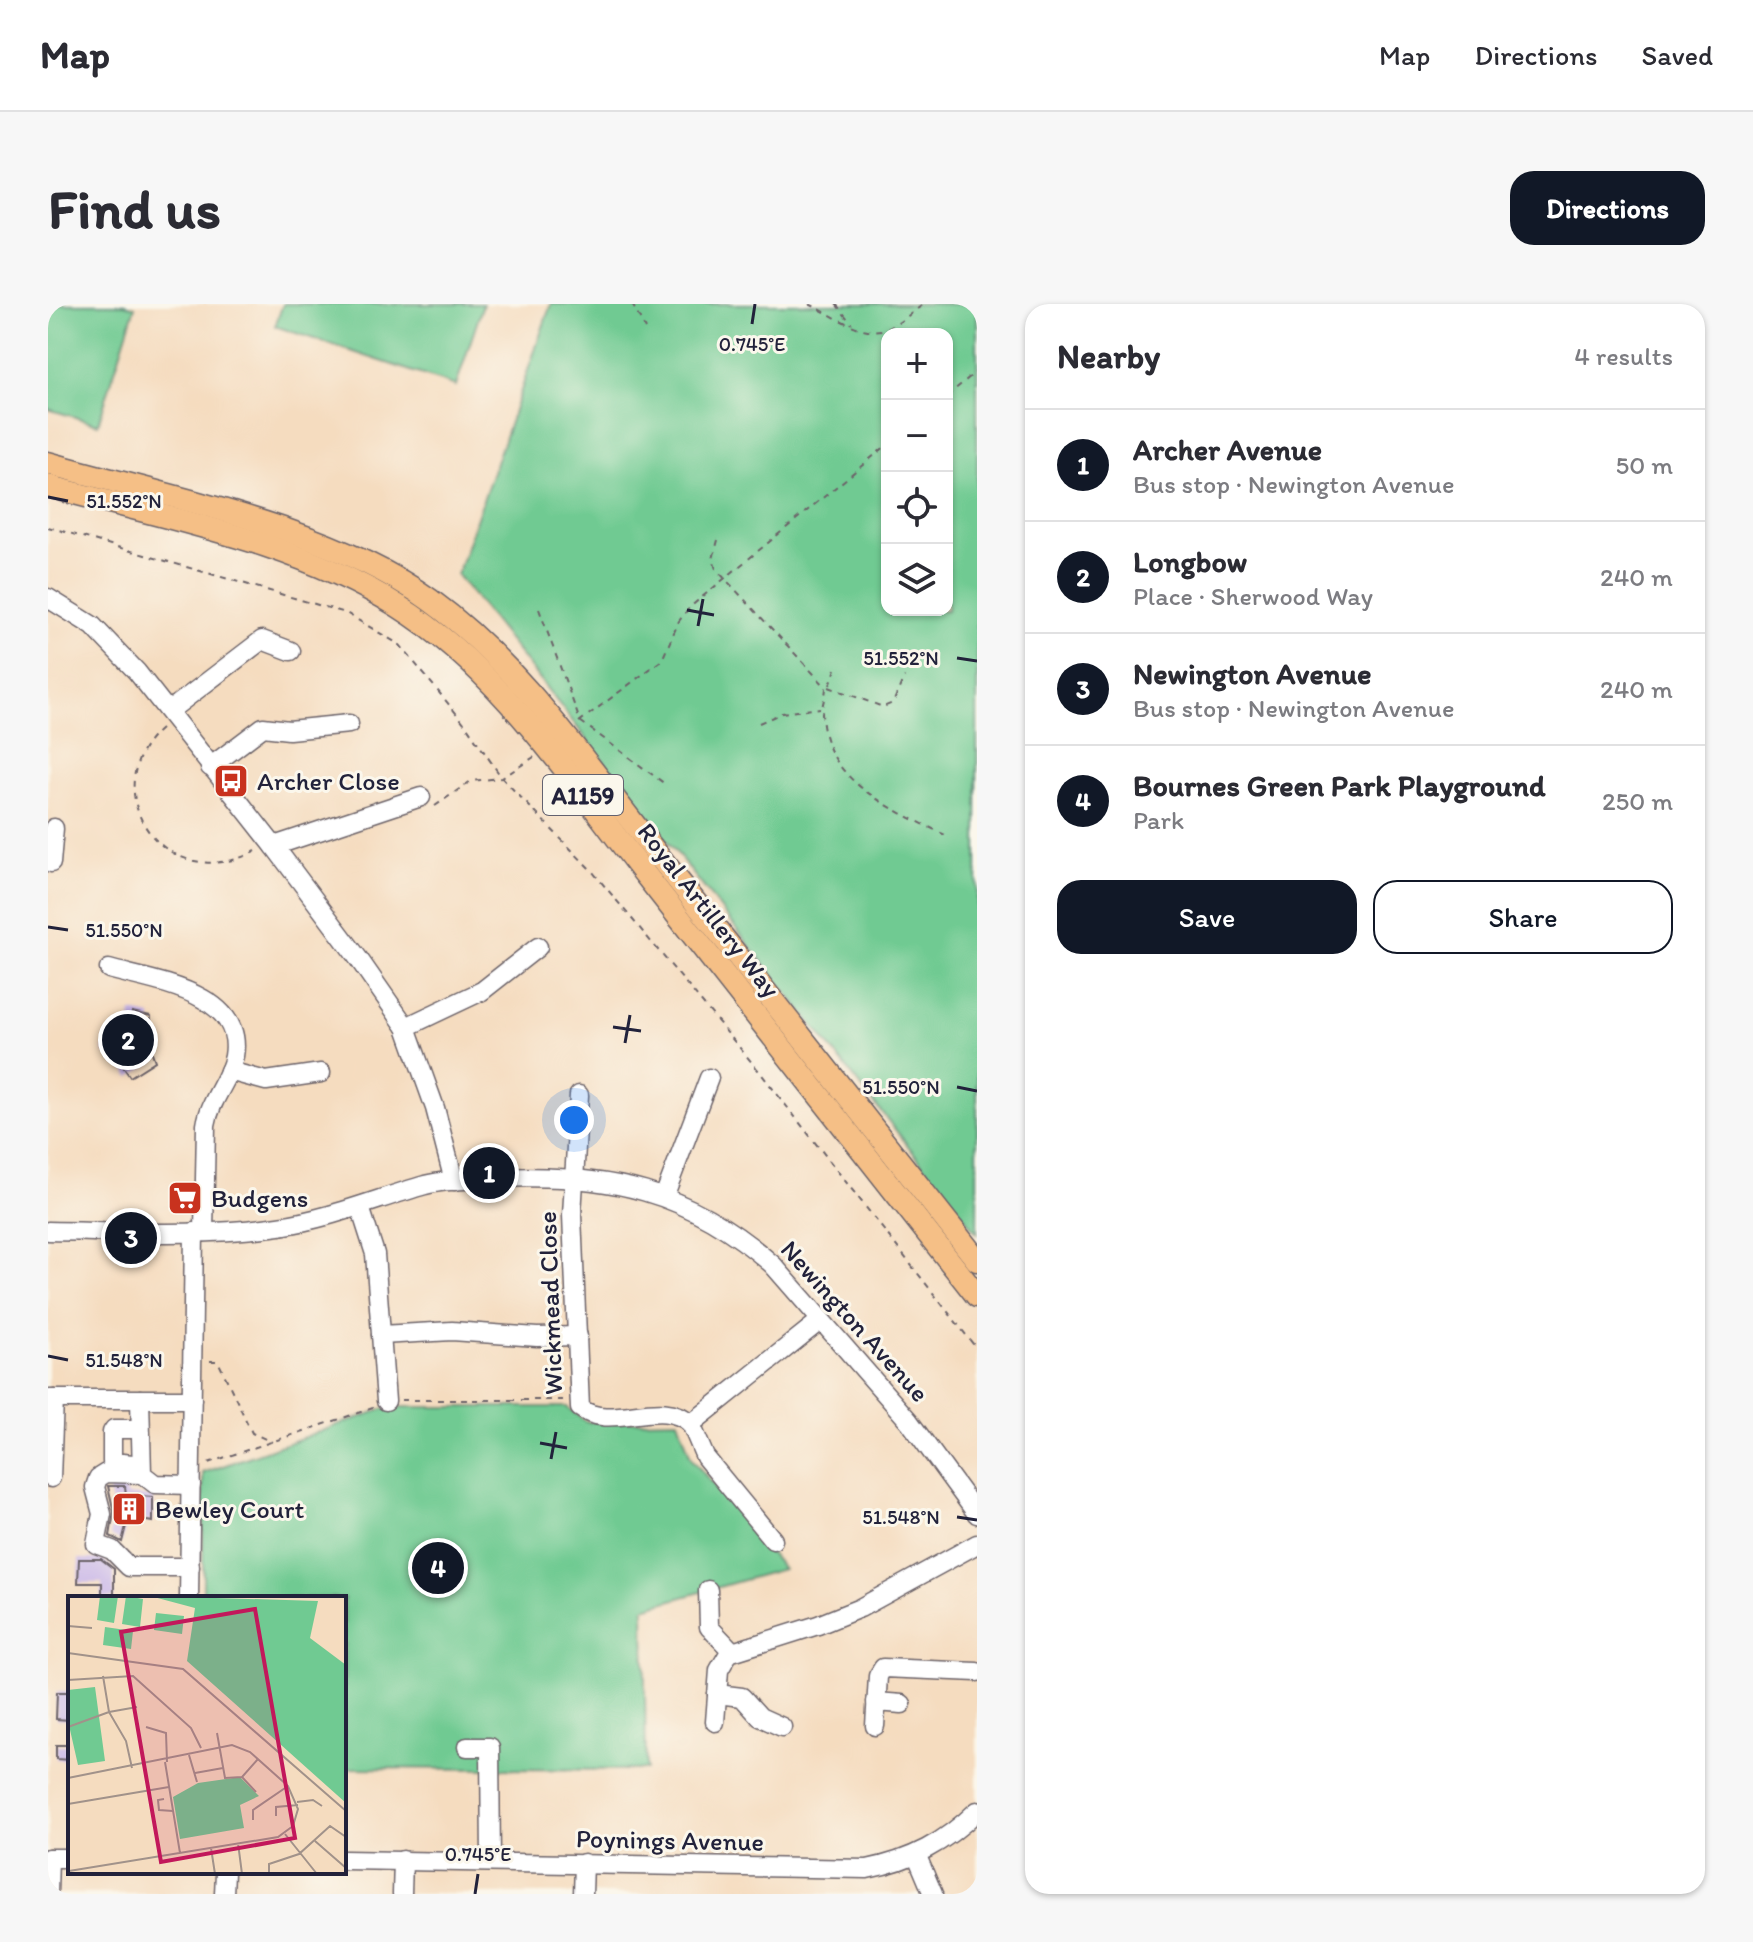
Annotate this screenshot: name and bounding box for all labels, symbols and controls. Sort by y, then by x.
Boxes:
text: Map [40,32,110,78]
text: Map [1379,38,1430,72]
text: Directions [1474,38,1598,72]
text: Saved [1642,38,1713,72]
button: Directions [1510,171,1705,245]
text: Find us [48,175,221,242]
map controls [881,328,953,616]
button: + [881,328,953,400]
text: 0.745°E [719,332,785,356]
text: Nearby [1057,336,1160,377]
text: 4 results [1574,340,1673,372]
button: − [881,400,953,472]
text: Archer Avenue [1133,431,1322,468]
text: 1 [1077,449,1089,481]
text: 50 m [1616,449,1673,481]
text: Bus stop · Newington Avenue [1133,468,1455,500]
button: locate [881,472,953,544]
text: 51.552°N [86,489,162,513]
text: Longbow [1133,543,1247,580]
button: layers [881,544,953,616]
text: 2 [1076,561,1090,593]
text: 240 m [1600,561,1673,593]
text: Place · Sherwood Way [1133,580,1373,612]
text: 51.552°N [863,646,939,670]
text: Newington Avenue [1133,655,1372,692]
text: 3 [1076,673,1090,705]
text: 240 m [1600,673,1673,705]
text: Bus stop · Newington Avenue [1133,692,1455,724]
bus stop icon: Archer Close [212,762,250,800]
place label: Archer Close [257,765,400,797]
text: Bournes Green Park Playground [1133,767,1546,804]
road number: A1159 [543,775,623,815]
text: 4 [1075,785,1091,817]
text: 250 m [1602,785,1673,817]
text: Park [1133,804,1184,836]
street label: Royal Artillery Way [631,816,787,1004]
button: Save [1057,880,1357,954]
button: Share [1373,880,1673,954]
text: 51.550°N [85,918,163,942]
pin: 2 [102,1010,154,1070]
text: 51.550°N [862,1075,940,1099]
your location [554,1100,594,1140]
pin: 1 [463,1143,515,1203]
supermarket icon: Budgens [166,1179,204,1217]
place label: Budgens [211,1182,308,1214]
pin: 3 [105,1208,157,1268]
street label: Wickmead Close [531,1211,569,1395]
street label: Newington Avenue [774,1233,936,1409]
text: 51.548°N [85,1348,163,1372]
building icon: Bewley Court [110,1490,148,1528]
place label: Bewley Court [155,1493,304,1525]
text: 51.548°N [862,1505,940,1529]
pin: 4 [412,1538,464,1598]
inset map [68,1596,346,1874]
street label: Poynings Avenue [576,1822,764,1858]
text: 0.745°E [445,1842,511,1866]

